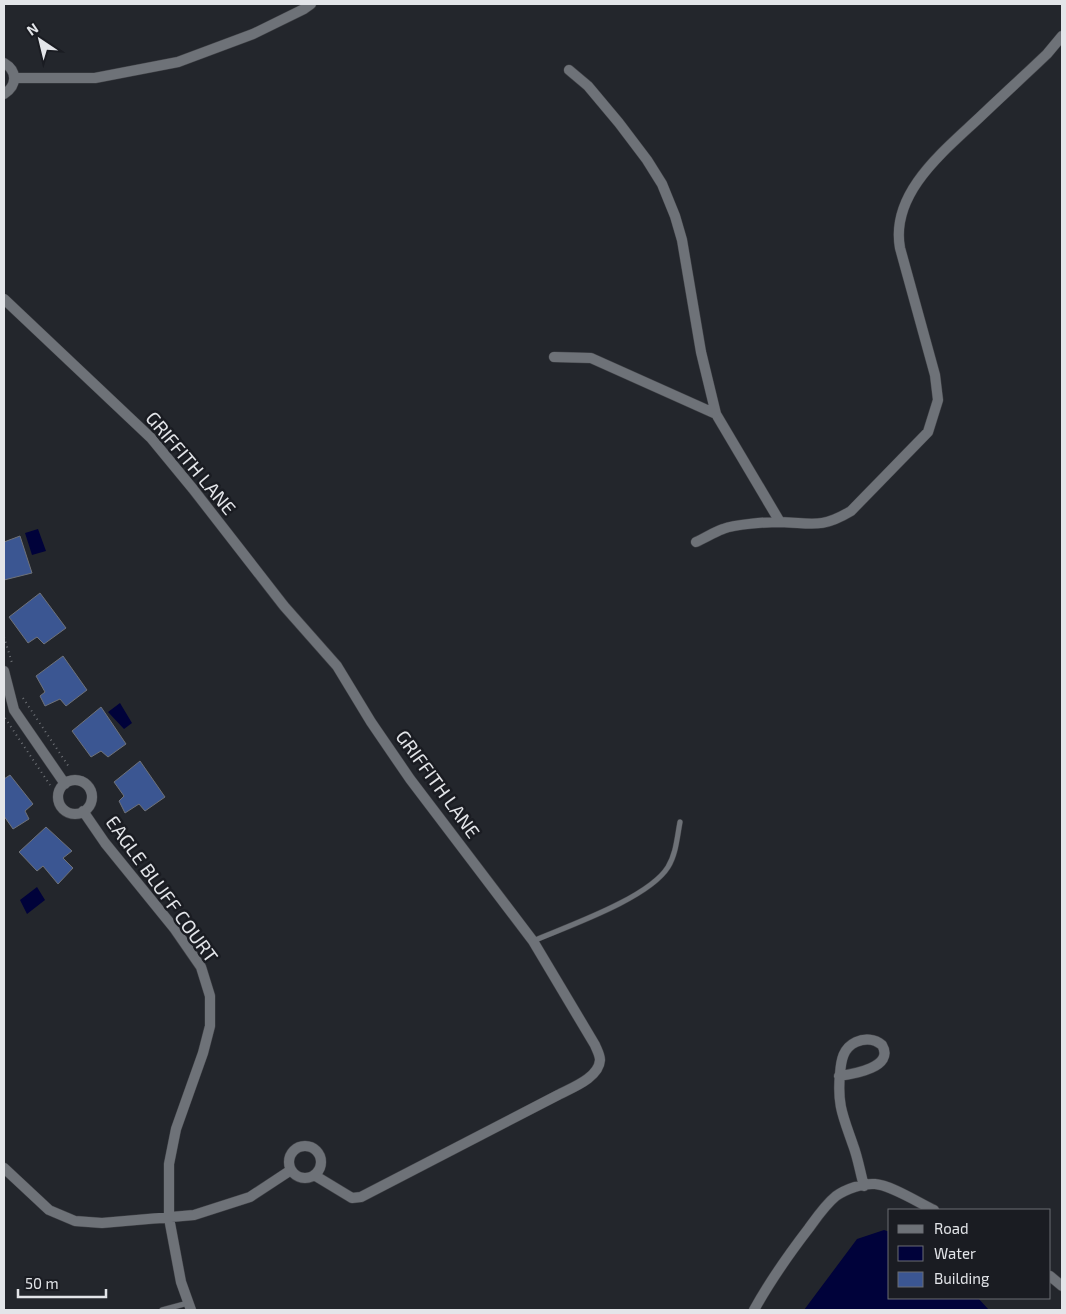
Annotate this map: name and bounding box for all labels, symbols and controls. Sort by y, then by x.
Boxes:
north arrow [15,15,65,65]
text: N [23,19,41,39]
street label: GRIFFITH LANE [142,406,241,519]
street label: GRIFFITH LANE [392,725,485,842]
street label: EAGLE BLUFF COURT [101,811,223,967]
legend [888,1209,1051,1299]
text: Road [934,1219,969,1237]
text: Water [934,1244,976,1262]
scale bar [18,1266,105,1298]
text: Building [934,1269,990,1287]
text: 50 m [25,1274,59,1292]

